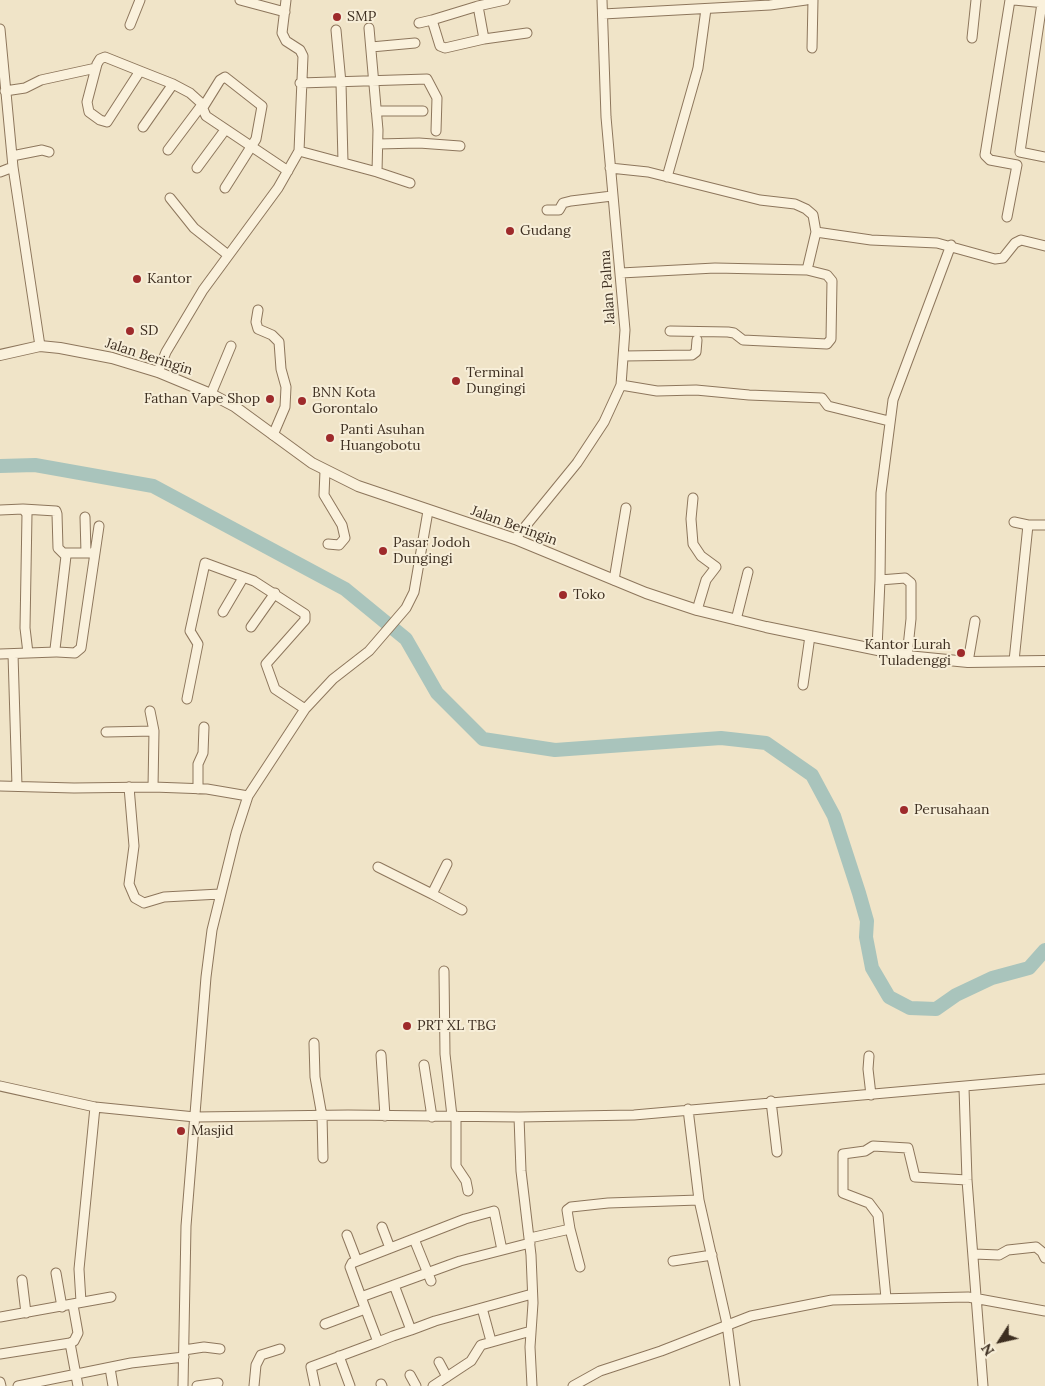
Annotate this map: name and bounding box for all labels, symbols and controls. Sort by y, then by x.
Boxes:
place label: SMP [347,9,376,25]
marker: SMP [331,11,343,23]
place label: Gudang [520,223,571,239]
marker: Gudang [504,225,516,237]
street label: Jalan Palma [597,249,619,325]
place label: Kantor [147,271,192,287]
marker: Kantor [131,273,143,285]
place label: SD [140,323,158,339]
marker: SD [124,325,136,337]
street label: Jalan Beringin [103,335,195,379]
place label: Terminal Dungingi [466,365,526,398]
marker: Terminal Dungingi [450,375,462,387]
place label: BNN Kota Gorontalo [312,385,378,418]
place label: Fathan Vape Shop [144,391,260,407]
marker: Fathan Vape Shop [264,393,276,405]
marker: BNN Kota Gorontalo [296,395,308,407]
place label: Panti Asuhan Huangobotu [340,422,425,454]
marker: Panti Asuhan Huangobotu [324,432,336,444]
street label: Jalan Beringin [468,503,560,549]
place label: Pasar Jodoh Dungingi [393,535,470,568]
marker: Pasar Jodoh Dungingi [377,545,389,557]
place label: Toko [573,587,605,603]
marker: Toko [557,589,569,601]
place label: Kantor Lurah Tuladenggi [864,637,951,670]
marker: Kantor Lurah Tuladenggi [955,647,967,659]
place label: Perusahaan [914,802,989,818]
marker: Perusahaan [898,804,910,816]
place label: PRT XL TBG [417,1018,496,1034]
marker: PRT XL TBG [401,1020,413,1032]
place label: Masjid [191,1123,234,1139]
marker: Masjid [175,1125,187,1137]
north arrow [975,1316,1025,1366]
text: N [977,1340,998,1359]

